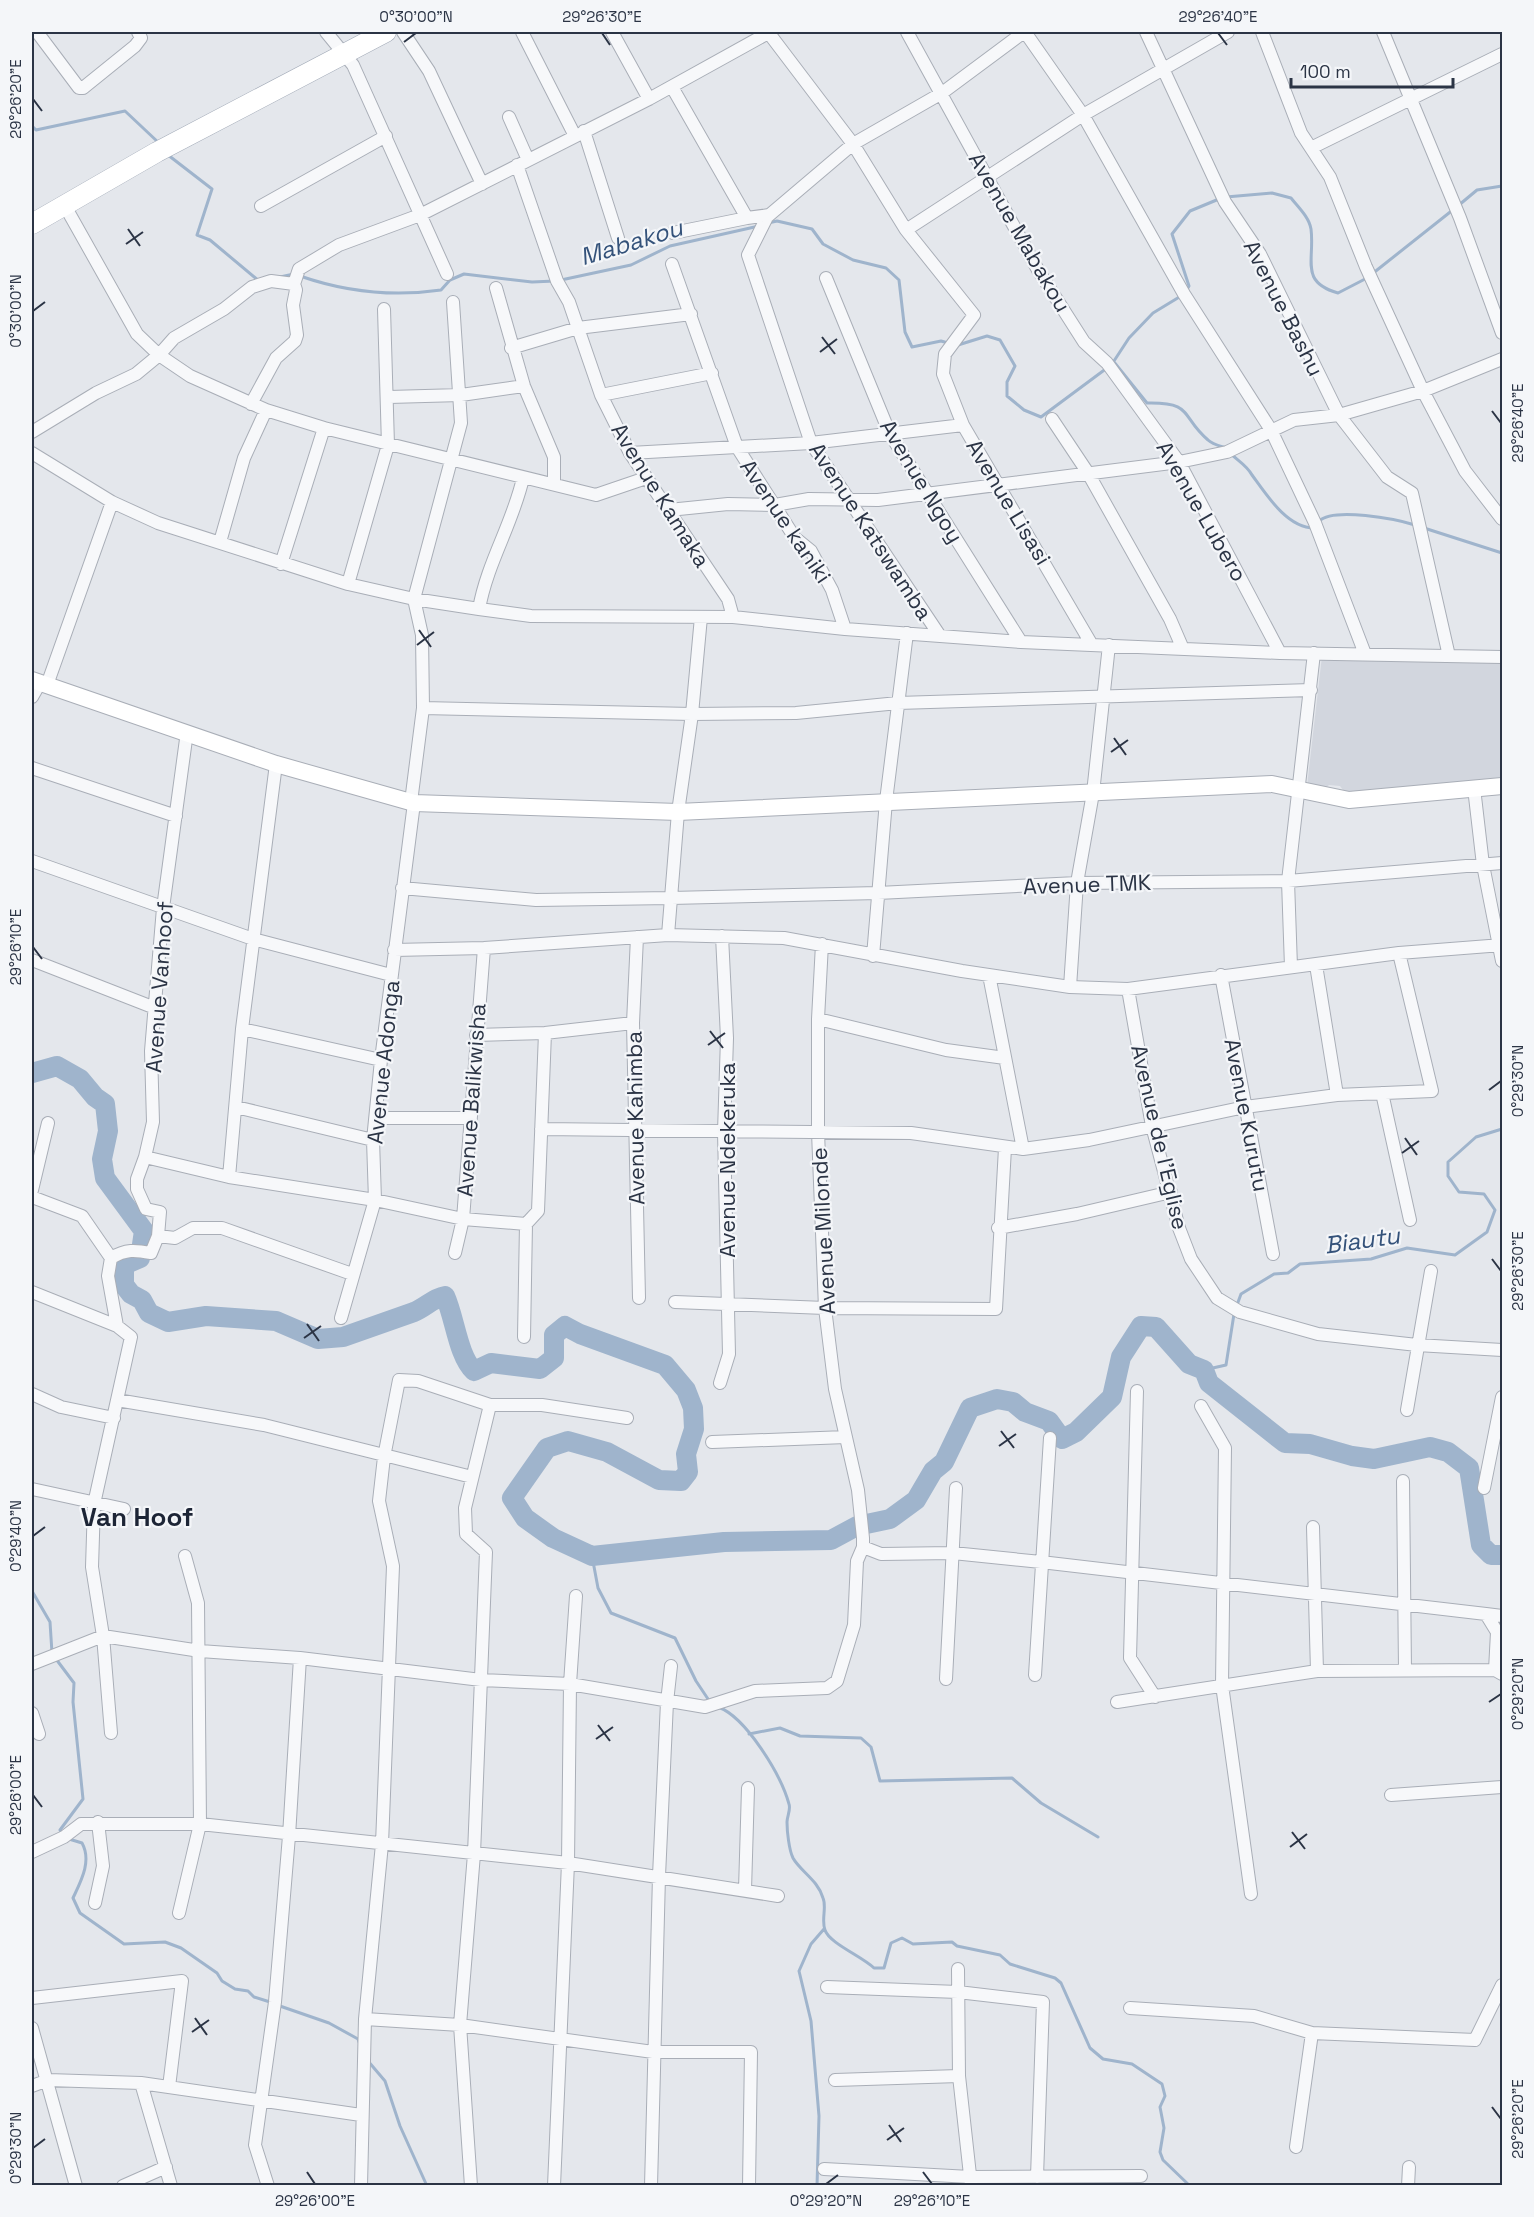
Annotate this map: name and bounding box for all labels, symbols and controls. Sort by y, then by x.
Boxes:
text: 0°30'00"N [379,7,453,26]
text: 29°26'30"E [562,7,642,26]
text: 29°26'40"E [1178,7,1258,26]
scale bar [1291,51,1453,89]
text: 29°26'20"E [6,59,25,139]
text: 100 m [1300,60,1351,83]
street label: Avenue Mabakou [963,147,1077,317]
water label: Mabakou [576,211,687,272]
street label: Avenue Bashu [1238,235,1330,381]
text: 0°30'00"N [6,274,25,348]
text: 29°26'40"E [1508,383,1527,463]
street label: Avenue Ngoy [874,414,970,548]
street label: Avenue Kamaka [605,418,717,573]
street label: Avenue Lisasi [960,434,1058,570]
street label: Avenue Lubero [1151,436,1253,586]
street label: Avenue Katswamba [803,437,939,625]
street label: Avenue kaniki [734,454,838,588]
street label: Avenue TMK [1022,868,1152,900]
street label: Avenue Vanhoof [139,900,179,1074]
text: 29°26'10"E [6,909,25,985]
street label: Avenue Adonga [360,978,406,1145]
street label: Avenue Balikwisha [450,1002,492,1198]
street label: Avenue Kahimba [619,1030,651,1205]
street label: Avenue Kurutu [1218,1036,1276,1194]
street label: Avenue de l'Eglise [1125,1042,1195,1232]
text: 0°29'30"N [1508,1045,1527,1117]
street label: Avenue Ndekeruka [713,1062,741,1258]
street label: Avenue Milonde [805,1147,841,1315]
water label: Biautu [1322,1219,1403,1261]
text: 29°26'30"E [1508,1231,1527,1311]
text: 0°29'40"N [6,1500,25,1572]
district label: Van Hoof [81,1500,193,1534]
text: 0°29'20"N [1508,1658,1527,1730]
text: 29°26'00"E [6,1755,25,1835]
text: 29°26'20"E [1508,2079,1527,2159]
text: 0°29'30"N [6,2112,25,2184]
text: 29°26'00"E [275,2191,355,2210]
text: 0°29'20"N [790,2191,862,2210]
text: 29°26'10"E [894,2191,970,2210]

